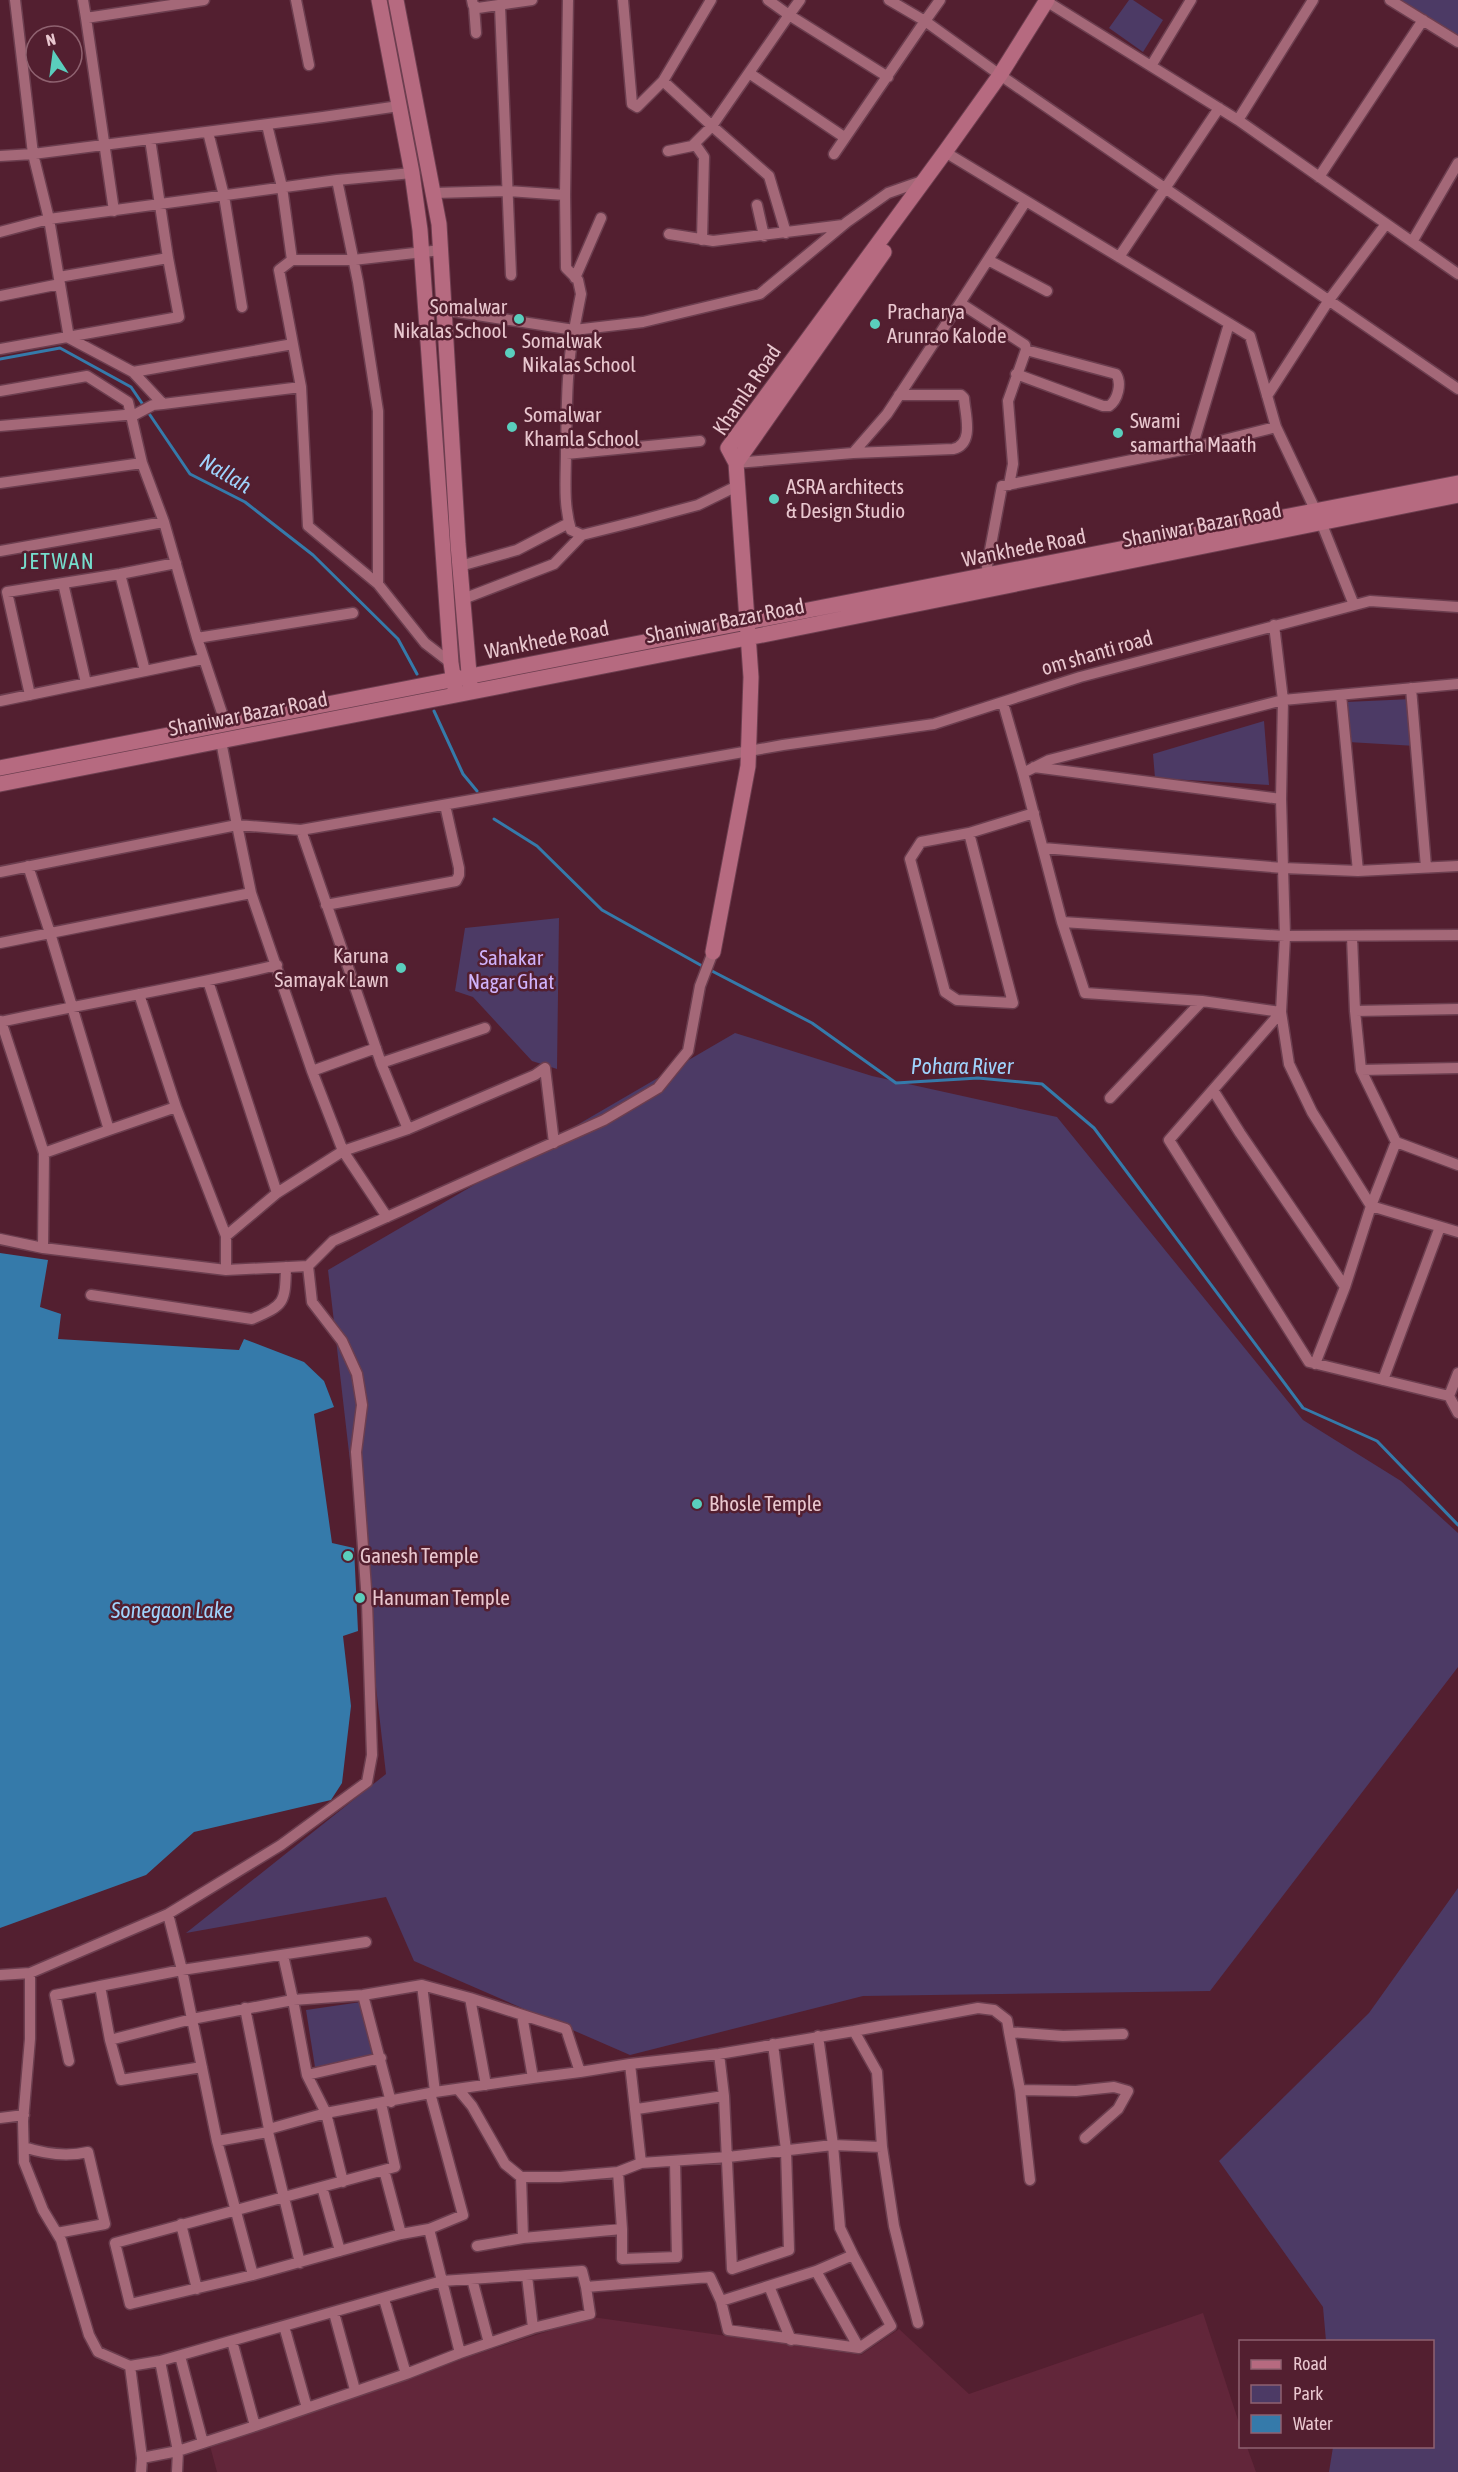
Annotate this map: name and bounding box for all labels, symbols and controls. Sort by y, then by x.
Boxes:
north arrow [24,24,84,84]
text: N [44,30,57,49]
place label: Somalwar Nikalas School [393,294,508,342]
place label: Pracharya Arunrao Kalode [887,299,1006,347]
marker: Somalwar Nikalas School [512,312,526,326]
marker: Pracharya Arunrao Kalode [868,317,882,331]
place label: Somalwak Nikalas School [522,328,636,376]
street label: Khamla Road [707,340,785,439]
marker: Somalwak Nikalas School [503,346,517,360]
place label: Somalwar Khamla School [524,402,640,450]
place label: Swami samartha Maath [1130,408,1257,456]
marker: Somalwar Khamla School [505,420,519,434]
marker: Swami samartha Maath [1111,426,1125,440]
water label: Nallah [196,448,257,499]
place label: ASRA architects & Design Studio [786,474,905,522]
marker: ASRA architects & Design Studio [767,492,781,506]
street label: Shaniwar Bazar Road [1120,497,1283,551]
street label: Wankhede Road [960,523,1088,571]
district label: JETWAN [21,548,95,574]
street label: Shaniwar Bazar Road [643,593,806,647]
street label: Wankhede Road [483,615,611,663]
street label: om shanti road [1038,625,1155,679]
street label: Shaniwar Bazar Road [166,686,329,740]
place label: Karuna Samayak Lawn [275,943,389,991]
park label: Sahakar Nagar Ghat [468,945,554,993]
marker: Karuna Samayak Lawn [394,961,408,975]
water label: Pohara River [911,1053,1015,1079]
place label: Bhosle Temple [709,1491,822,1515]
marker: Bhosle Temple [690,1497,704,1511]
place label: Ganesh Temple [360,1543,479,1567]
marker: Ganesh Temple [341,1549,355,1563]
place label: Hanuman Temple [372,1585,510,1609]
marker: Hanuman Temple [353,1591,367,1605]
water label: Sonegaon Lake [110,1597,233,1623]
legend [1239,2340,1434,2448]
text: Road [1293,2353,1327,2374]
text: Park [1293,2383,1323,2404]
text: Water [1293,2413,1333,2434]

